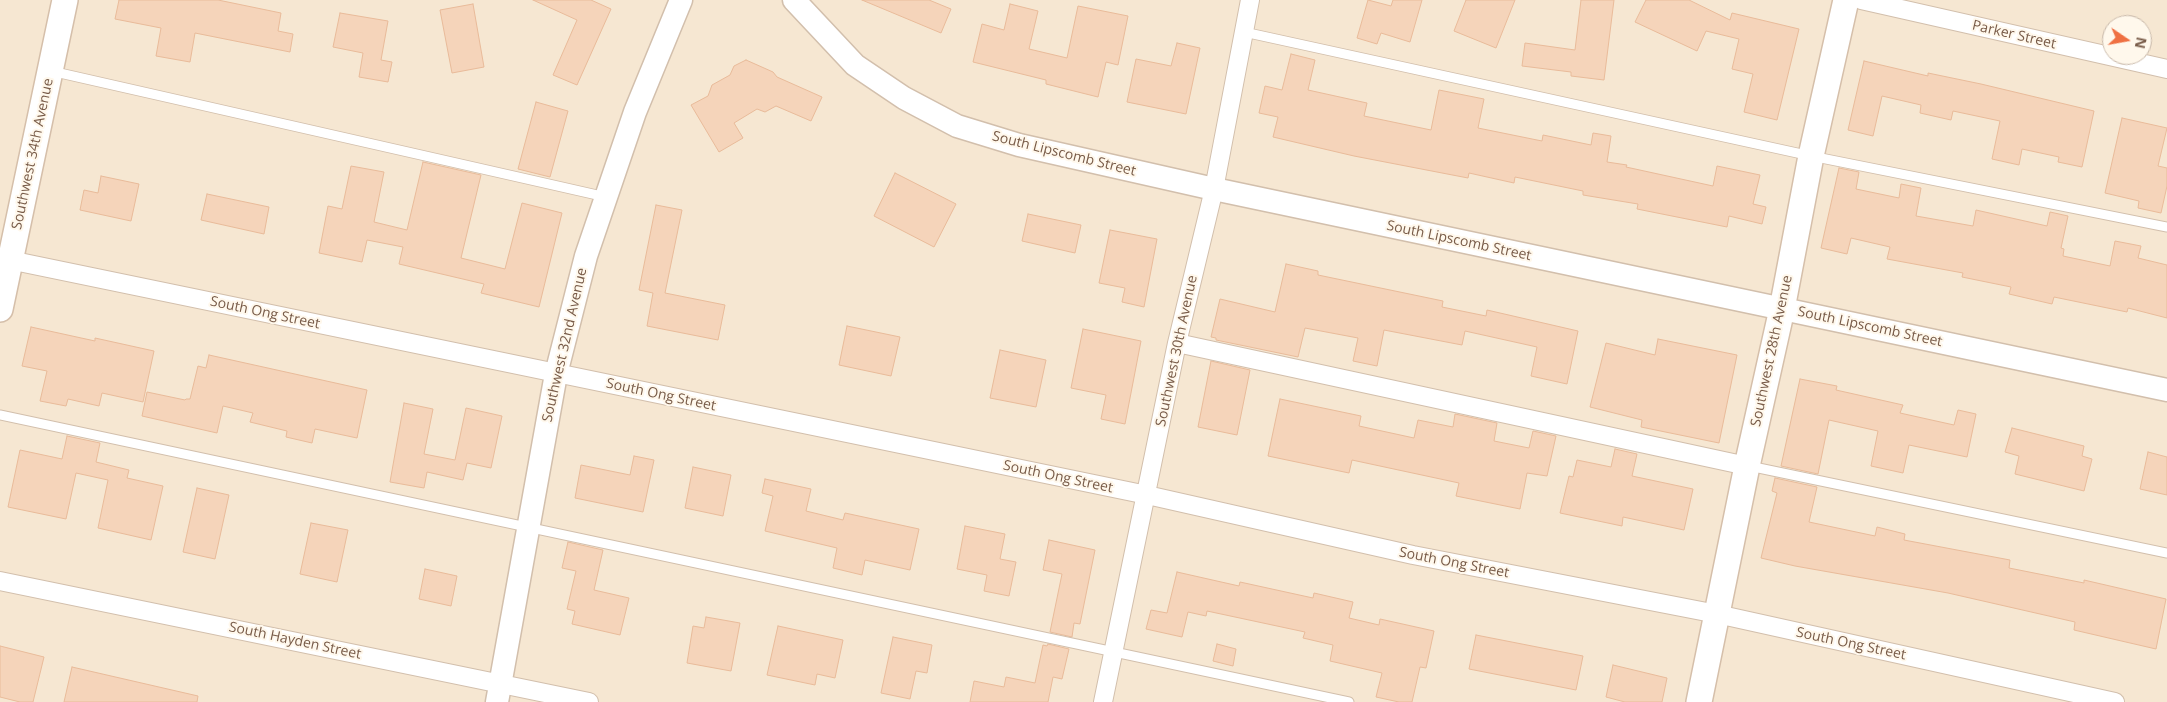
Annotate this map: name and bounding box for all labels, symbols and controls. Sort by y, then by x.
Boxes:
north arrow [2102,15,2152,65]
street label: Parker Street [1970,17,2058,53]
text: N [2131,35,2152,51]
street label: Southwest 34th Avenue [9,77,57,231]
street label: South Lipscomb Street [990,128,1138,180]
street label: South Lipscomb Street [1385,217,1533,265]
street label: Southwest 32nd Avenue [539,266,591,424]
street label: Southwest 30th Avenue [1153,274,1201,428]
street label: Southwest 28th Avenue [1748,274,1796,428]
street label: South Ong Street [209,293,321,333]
street label: South Lipscomb Street [1796,303,1944,351]
street label: South Ong Street [605,375,717,415]
street label: South Ong Street [1002,457,1114,497]
street label: South Ong Street [1398,544,1510,582]
street label: South Hayden Street [227,619,363,663]
street label: South Ong Street [1795,624,1907,664]

